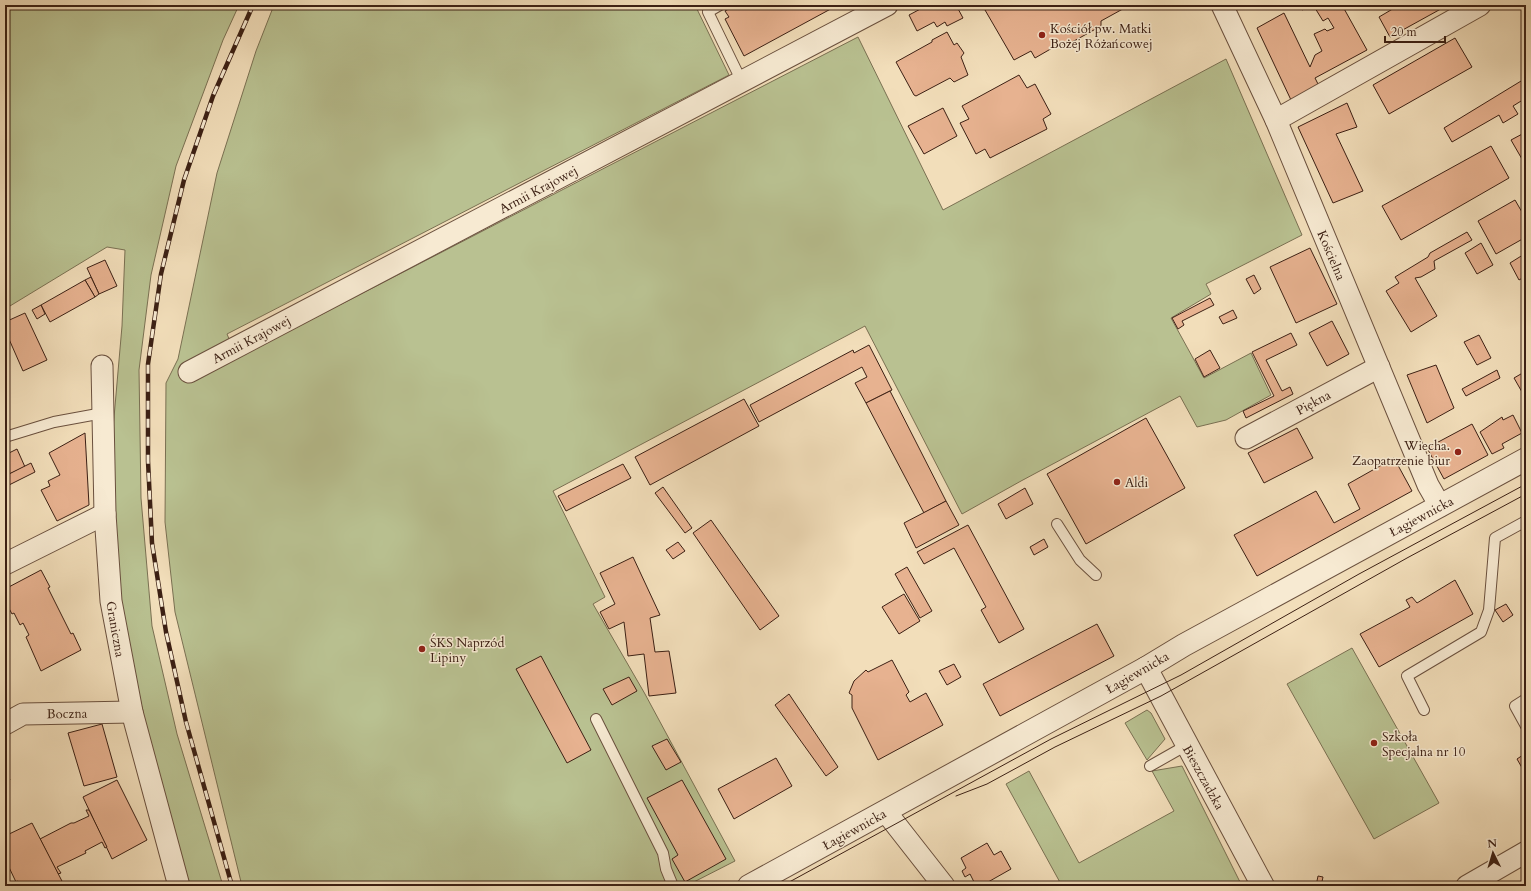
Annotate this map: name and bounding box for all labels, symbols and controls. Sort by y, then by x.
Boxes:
scale bar [1385,18,1445,44]
place label: Kościół pw. Matki Bożej Różańcowej [1050,20,1153,53]
text: 20 m [1391,24,1418,40]
marker: Kościół pw. Matki Bożej Różańcowej [1037,30,1047,40]
street label: Armii Krajowej [496,162,581,218]
street label: Kościelna [1312,228,1350,284]
street label: Armii Krajowej [209,312,294,368]
street label: Piękna [1293,386,1334,420]
place label: Wiecha. Zaopatrzenie biur [1352,437,1450,470]
marker: Wiecha. Zaopatrzenie biur [1453,447,1463,457]
place label: Aldi [1125,474,1148,492]
marker: Aldi [1112,477,1122,487]
street label: Łagiewnicka [1386,492,1457,541]
street label: Graniczna [101,600,129,659]
place label: ŚKS Naprzód Lipiny [430,634,504,667]
marker: ŚKS Naprzód Lipiny [417,644,427,654]
street label: Łagiewnicka [1103,647,1173,698]
street label: Boczna [47,705,88,723]
place label: Szkoła Specjalna nr 10 [1382,728,1466,761]
marker: Szkoła Specjalna nr 10 [1369,738,1379,748]
street label: Bieszczadzka [1178,742,1228,813]
street label: Łagiewnicka [819,805,890,855]
north arrow [1473,833,1513,873]
text: N [1487,836,1498,851]

